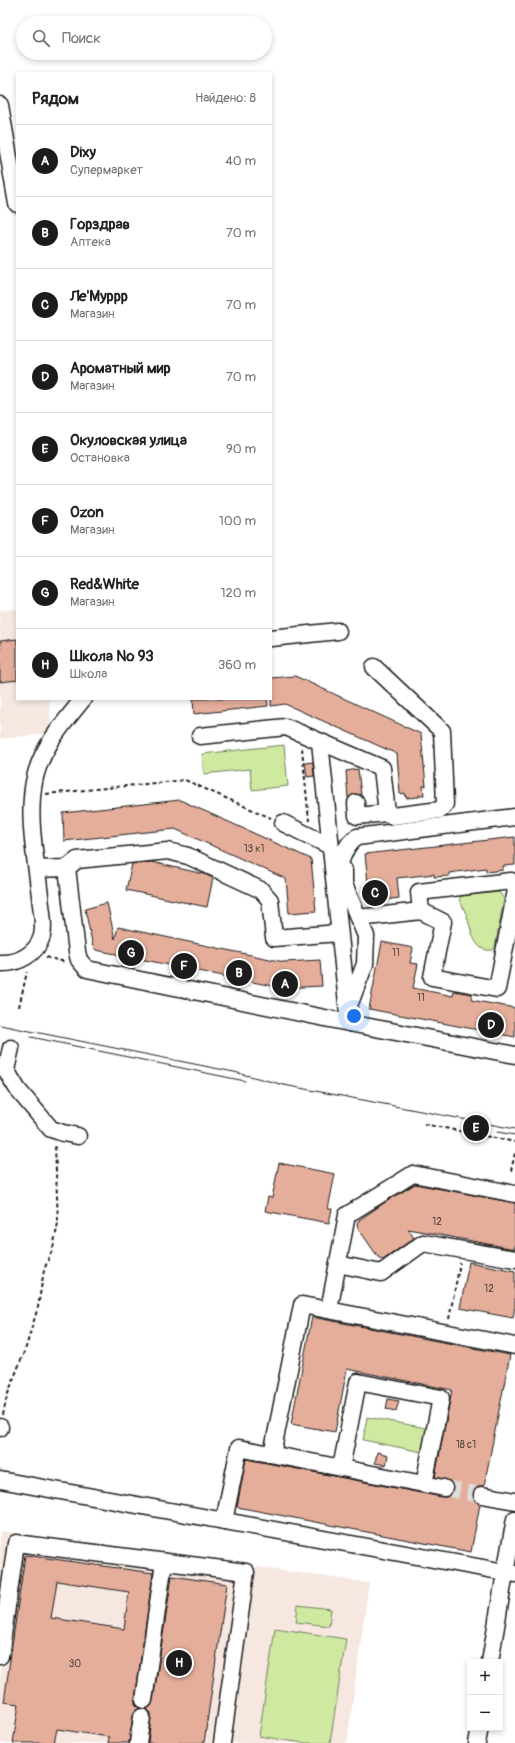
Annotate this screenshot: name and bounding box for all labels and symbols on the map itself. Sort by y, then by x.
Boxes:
house number: 13 к1 [244,843,264,855]
pin: C [362,878,388,908]
pin: G [118,938,144,968]
house number: 11 [392,947,400,959]
pin: F [171,951,197,981]
pin: B [226,958,252,988]
pin: A [272,969,298,999]
house number: 11 [417,992,425,1004]
your location [344,1006,364,1026]
pin: D [478,1010,504,1040]
pin: E [463,1113,489,1143]
house number: 12 [432,1216,442,1228]
house number: 12 [484,1283,494,1295]
house number: 18 с1 [456,1439,476,1451]
pin: H [166,1648,192,1678]
house number: 30 [69,1658,81,1670]

